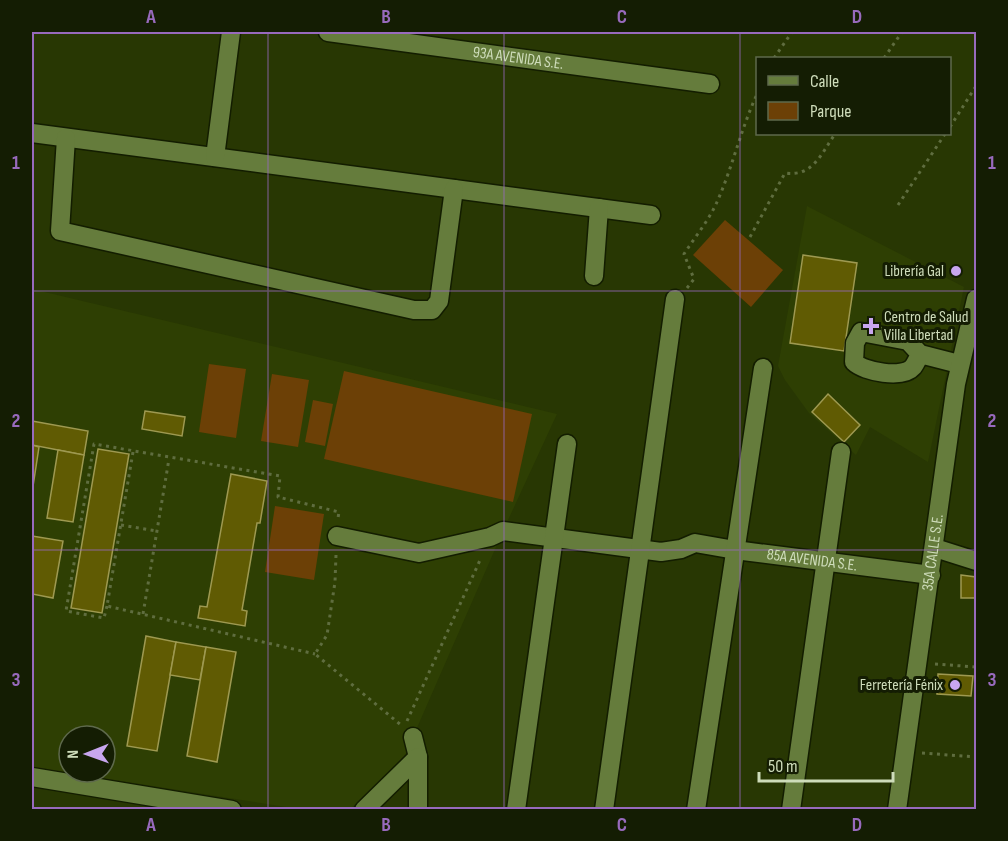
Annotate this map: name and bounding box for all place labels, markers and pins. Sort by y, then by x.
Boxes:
place label: Librería Gal [884,262,944,281]
marker: Librería Gal [949,264,963,278]
place label: Centro de Salud Villa Libertad [884,308,968,345]
marker: Centro de Salud Villa Libertad [862,317,880,335]
place label: Ferretería Fénix [860,676,943,695]
marker: Ferretería Fénix [948,678,962,692]

